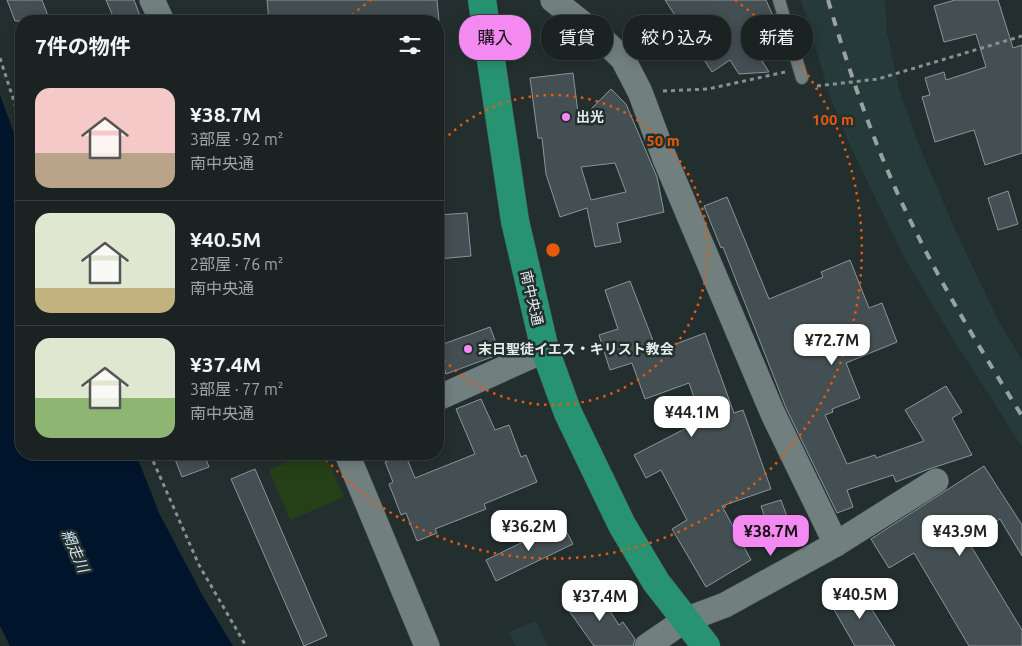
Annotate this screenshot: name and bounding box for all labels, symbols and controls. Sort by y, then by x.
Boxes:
chip: 購入 [459,15,531,60]
chip: 賃貸 [541,15,613,60]
chip: 絞り込み [623,15,731,60]
chip: 新着 [741,15,813,60]
icon: filters [396,31,424,59]
text: 7件の物件 [35,34,131,58]
text: ¥38.7M [190,102,261,126]
icon: home [75,108,135,168]
place label: 出光 [576,109,604,125]
marker: 出光 [560,111,572,123]
text: 100 m [812,111,854,128]
text: 3部屋 · 92 m² [190,130,284,148]
text: 50 m [646,132,680,149]
text: 南中央通 [190,154,254,172]
text: ¥40.5M [190,227,261,251]
icon: home [75,233,135,293]
centre of rings [544,241,562,259]
text: 2部屋 · 76 m² [190,255,284,273]
street label: 南中央通 [518,269,546,327]
text: 南中央通 [190,279,254,297]
pin: ¥72.7M [791,324,873,366]
text: ¥72.7M [805,331,859,349]
place label: 末日聖徒イエス・キリスト教会 [478,341,674,357]
marker: 末日聖徒イエス・キリスト教会 [462,343,474,355]
text: ¥37.4M [190,352,261,376]
icon: home [75,358,135,418]
text: 3部屋 · 77 m² [190,380,284,398]
pin: ¥44.1M [651,396,733,438]
text: ¥44.1M [665,403,719,421]
text: 南中央通 [190,404,254,422]
pin: ¥36.2M [488,510,570,552]
pin: ¥38.7M [730,514,812,557]
pin: ¥43.9M [919,514,1001,557]
text: ¥36.2M [502,517,556,535]
text: ¥38.7M [744,522,798,540]
text: ¥43.9M [933,522,987,540]
water label: 網走川 [59,527,93,577]
pin: ¥40.5M [819,578,901,620]
pin: ¥37.4M [559,580,641,622]
text: ¥40.5M [833,585,887,603]
text: ¥37.4M [573,587,627,605]

